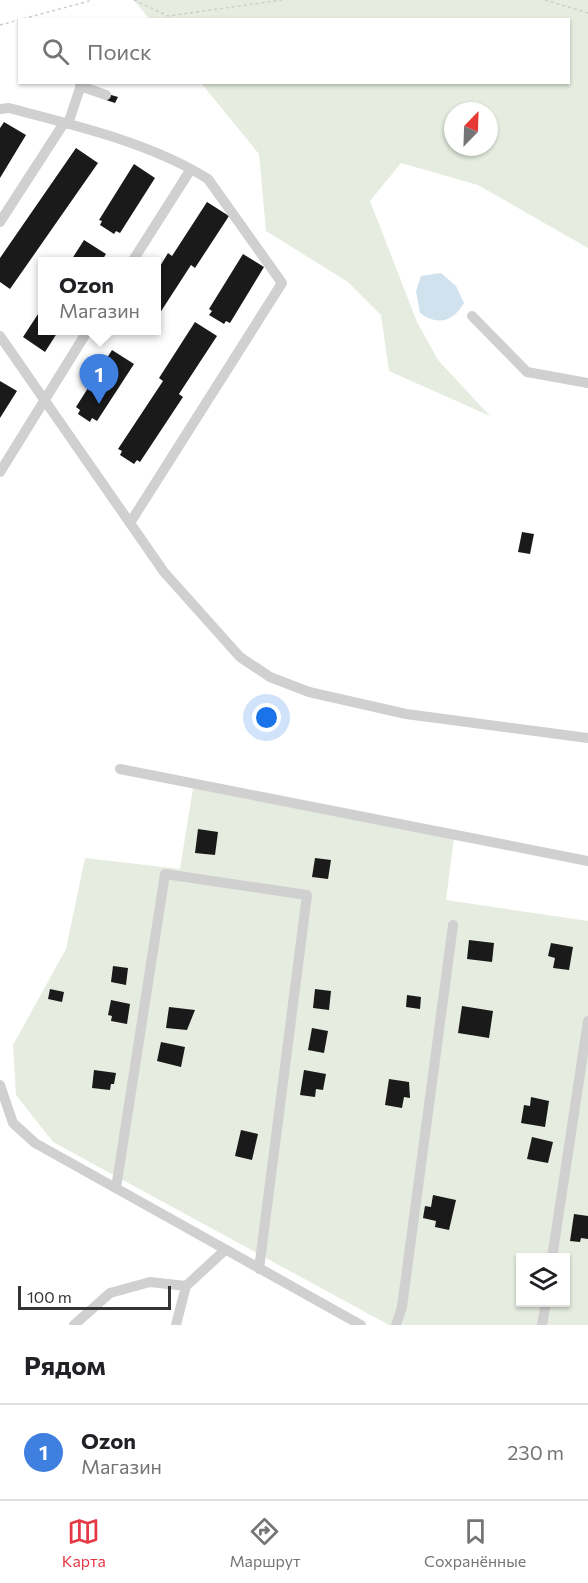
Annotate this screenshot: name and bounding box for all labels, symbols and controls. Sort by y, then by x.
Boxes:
search box [18,18,570,84]
icon: search [39,35,72,68]
text: Поиск [87,38,152,65]
north arrow [444,102,498,156]
popup [38,257,161,335]
text: Ozon [59,271,114,298]
text: Магазин [59,298,140,322]
pin: 1 [80,354,118,404]
your location [252,703,281,732]
map controls [516,1253,570,1307]
button: layers [516,1253,570,1307]
scale bar [18,1283,171,1310]
text: 100 m [27,1287,72,1306]
text: Рядом [24,1349,106,1380]
text: Ozon [81,1427,136,1454]
text: 1 [39,1440,48,1464]
text: 230 m [507,1440,564,1464]
text: Магазин [81,1454,162,1478]
tab: Карта [62,1515,106,1570]
tab: Маршрут [229,1515,301,1570]
tab: Сохранённые [424,1515,526,1570]

